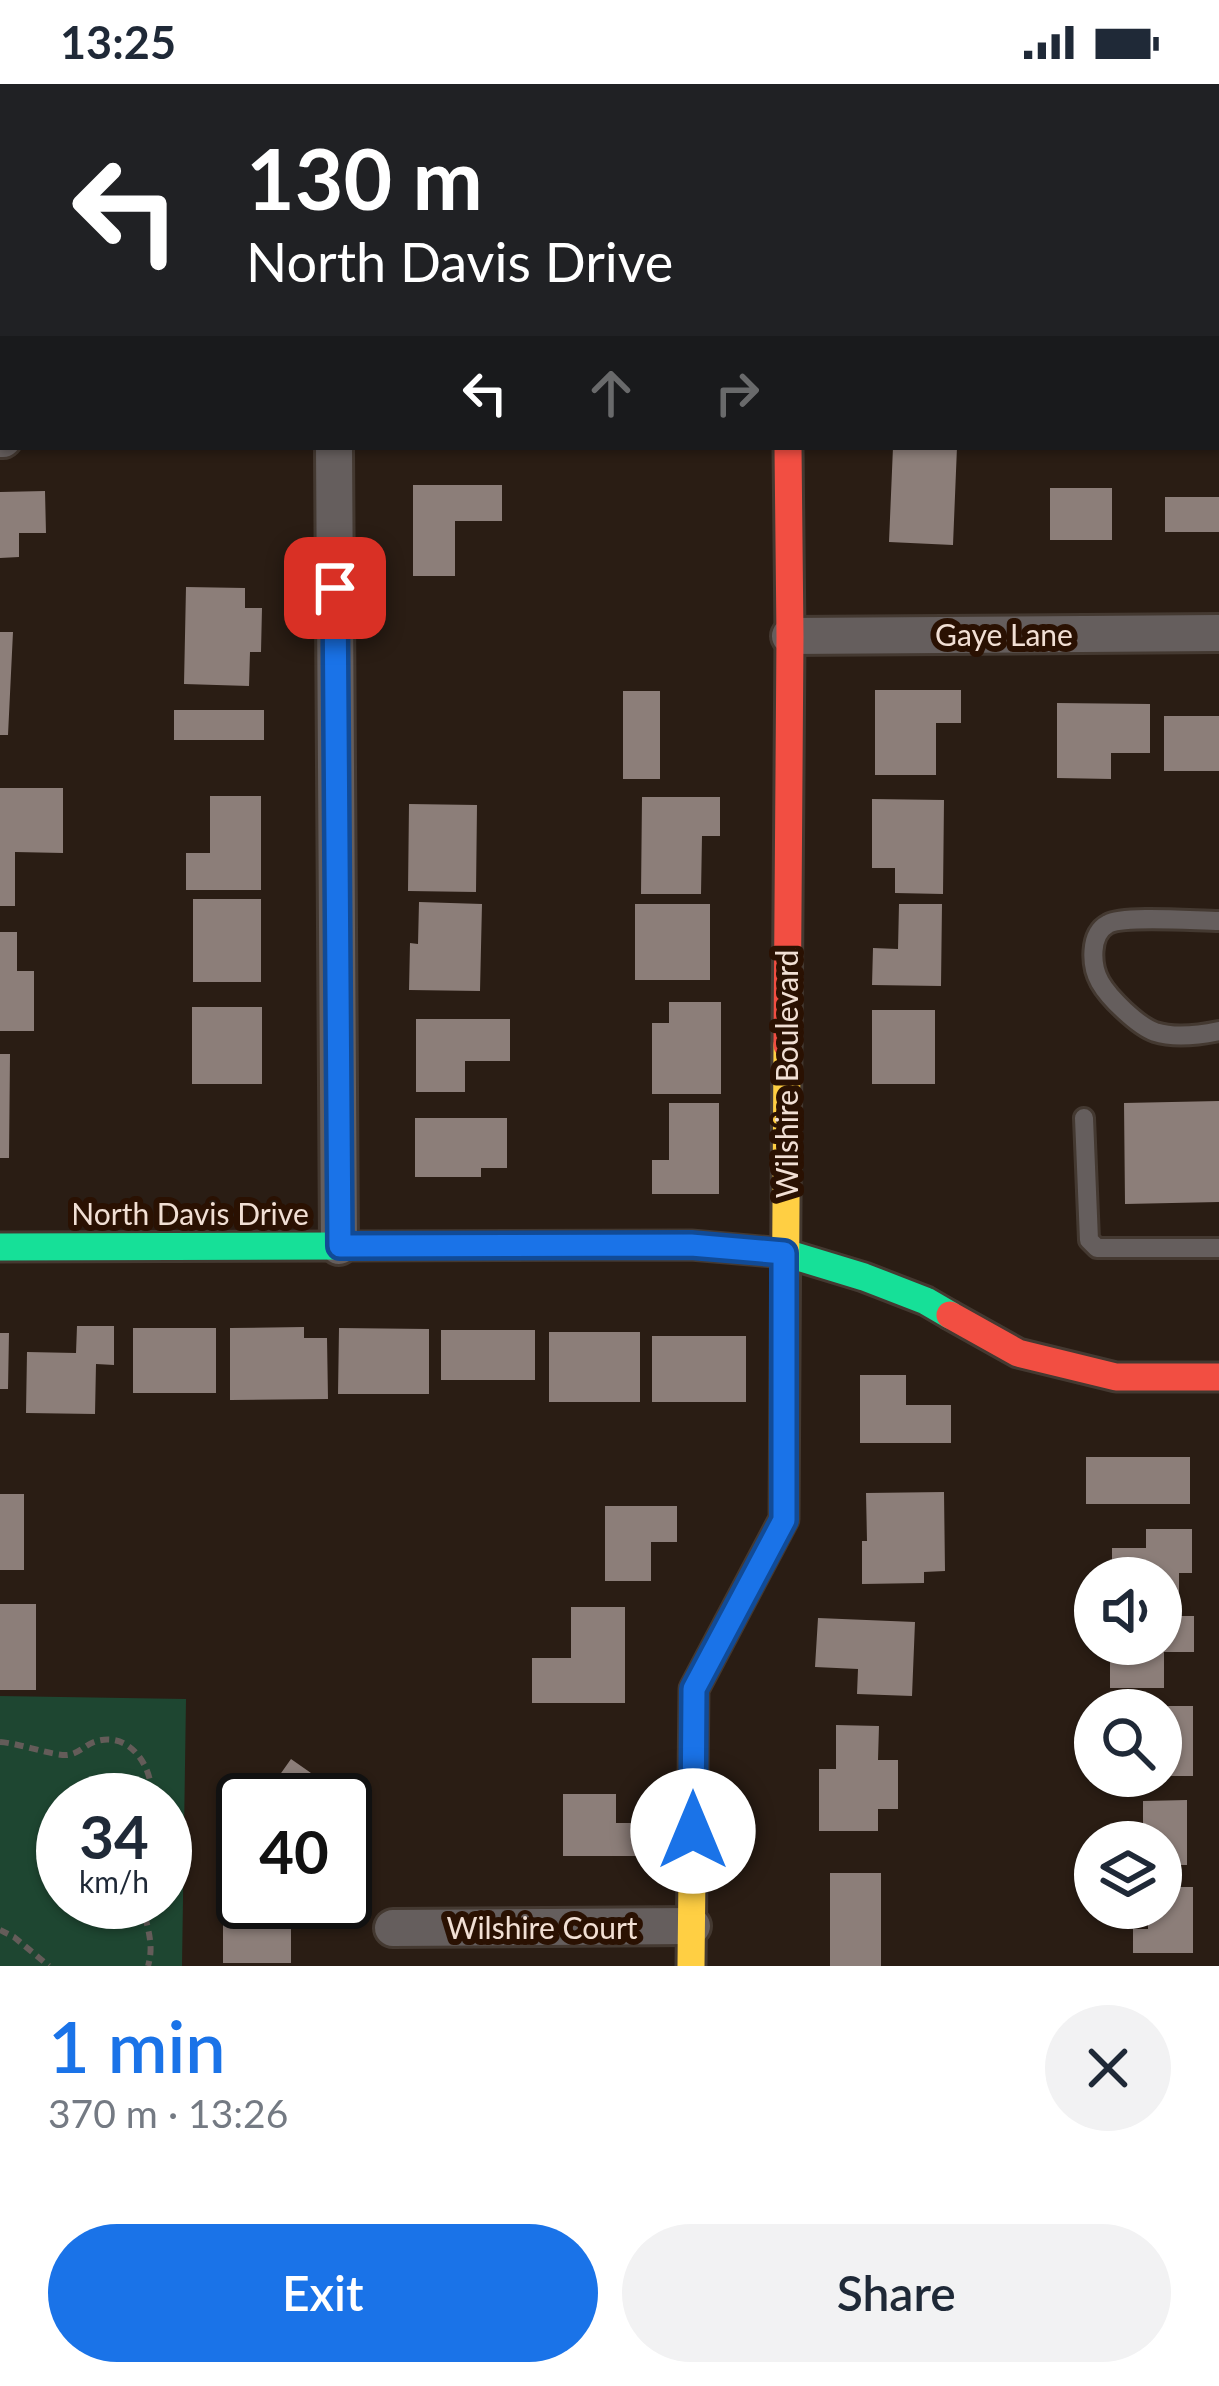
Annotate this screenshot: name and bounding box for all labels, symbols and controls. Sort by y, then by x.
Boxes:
text: 13:25 [60,15,176,69]
text: 130 m [246,127,483,228]
icon: left [48,132,204,288]
text: North Davis Drive [246,229,673,294]
icon: left [452,360,518,426]
icon: ahead [578,360,644,426]
icon: right [704,360,770,426]
pin [284,537,386,639]
icon: arrive [302,555,368,621]
street label: Gaye Lane [935,616,1073,652]
street label: Wilshire Boulevard [768,950,804,1198]
street label: North Davis Drive [71,1195,309,1231]
map controls [1074,1557,1182,1929]
button: sound [1074,1557,1182,1665]
button: search [1074,1689,1182,1797]
position arrow [630,1768,756,1894]
speed limit sign: 40 [216,1773,372,1929]
text: 34 [79,1800,149,1872]
button: layers [1074,1821,1182,1929]
text: km/h [79,1863,149,1899]
street label: Wilshire Court [446,1909,638,1945]
text: 1 min [48,2002,226,2088]
button: close [1045,2005,1171,2131]
text: 370 m · 13:26 [48,2090,288,2136]
button: Exit [48,2224,598,2362]
button: Share [622,2224,1171,2362]

